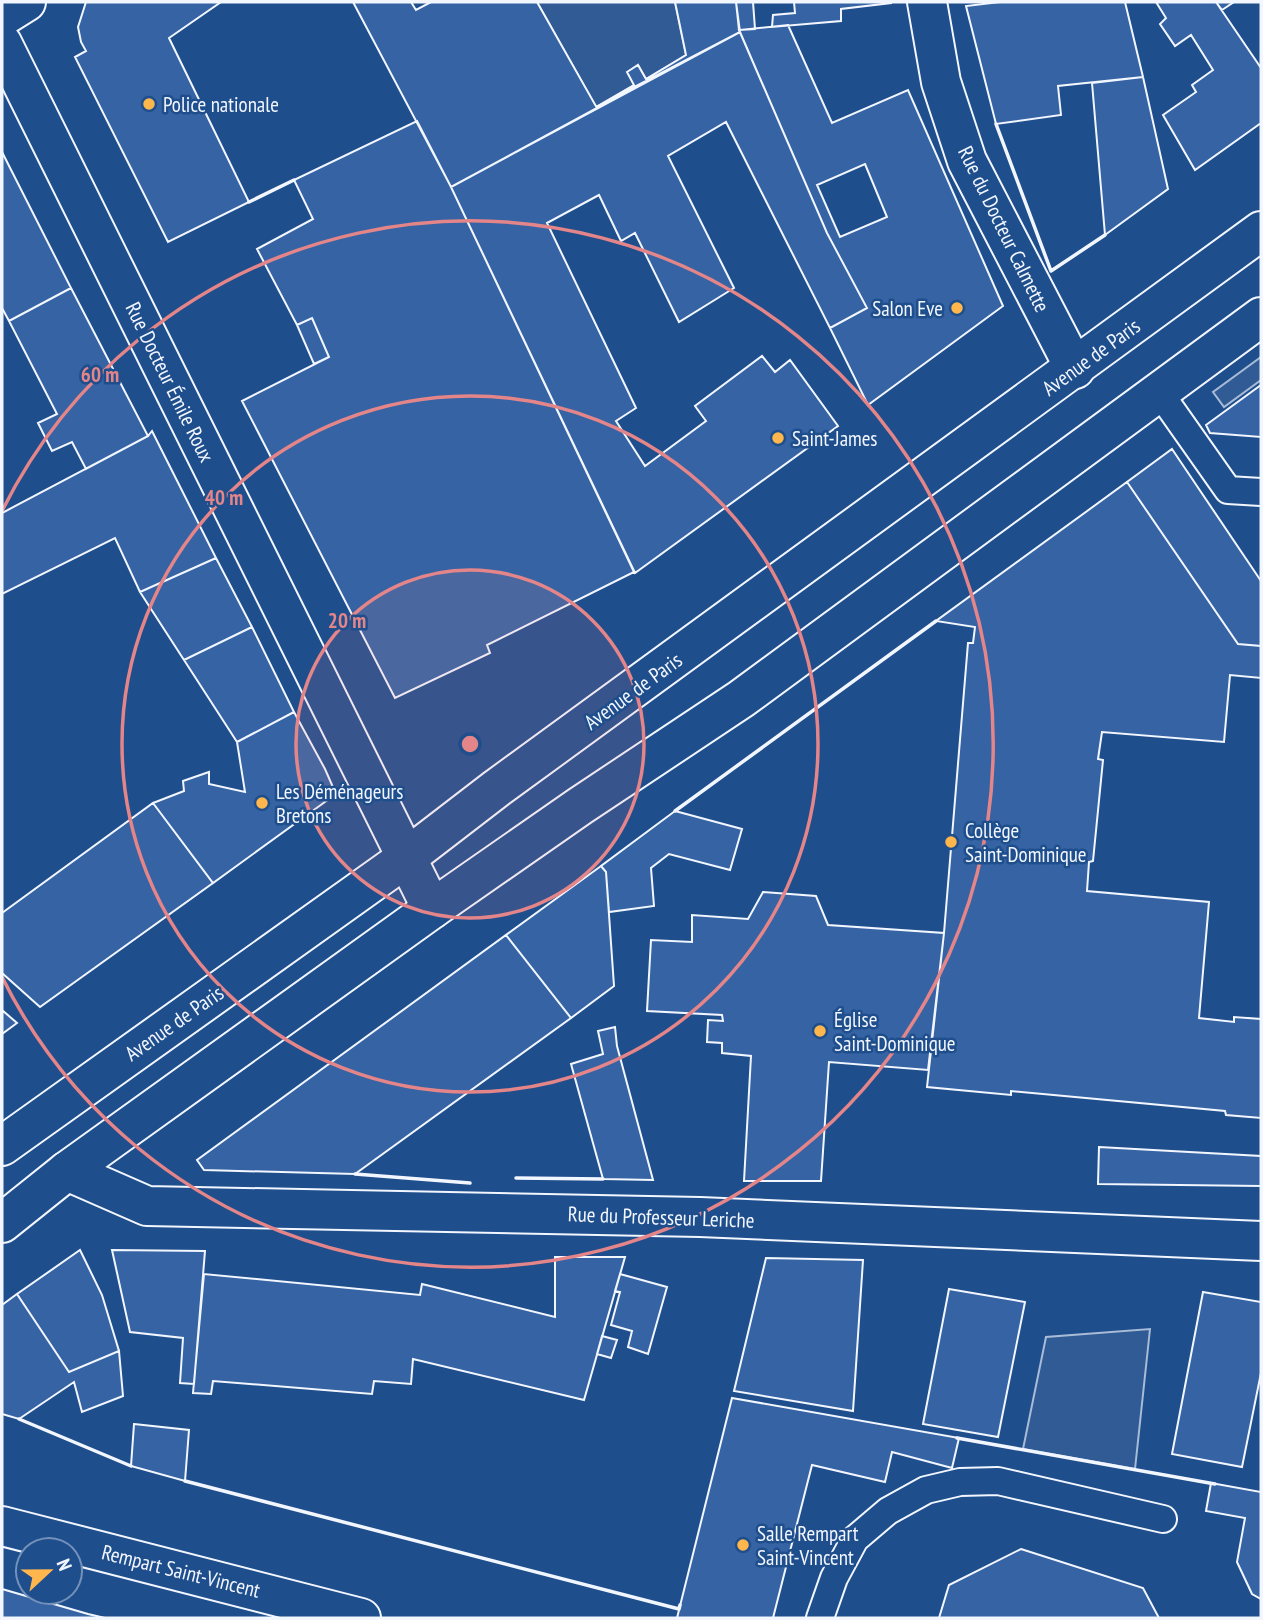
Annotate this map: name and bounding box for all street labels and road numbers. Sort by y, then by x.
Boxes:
street label: Rue du Docteur Calmette [952,142,1056,316]
street label: Rue Docteur Émile Roux [120,298,221,467]
street label: Avenue de Paris [1037,312,1145,402]
street label: Avenue de Paris [579,646,687,736]
street label: Avenue de Paris [119,979,229,1067]
street label: Rue du Professeur Leriche [567,1200,755,1234]
street label: Rempart Saint-Vincent [99,1538,263,1604]

